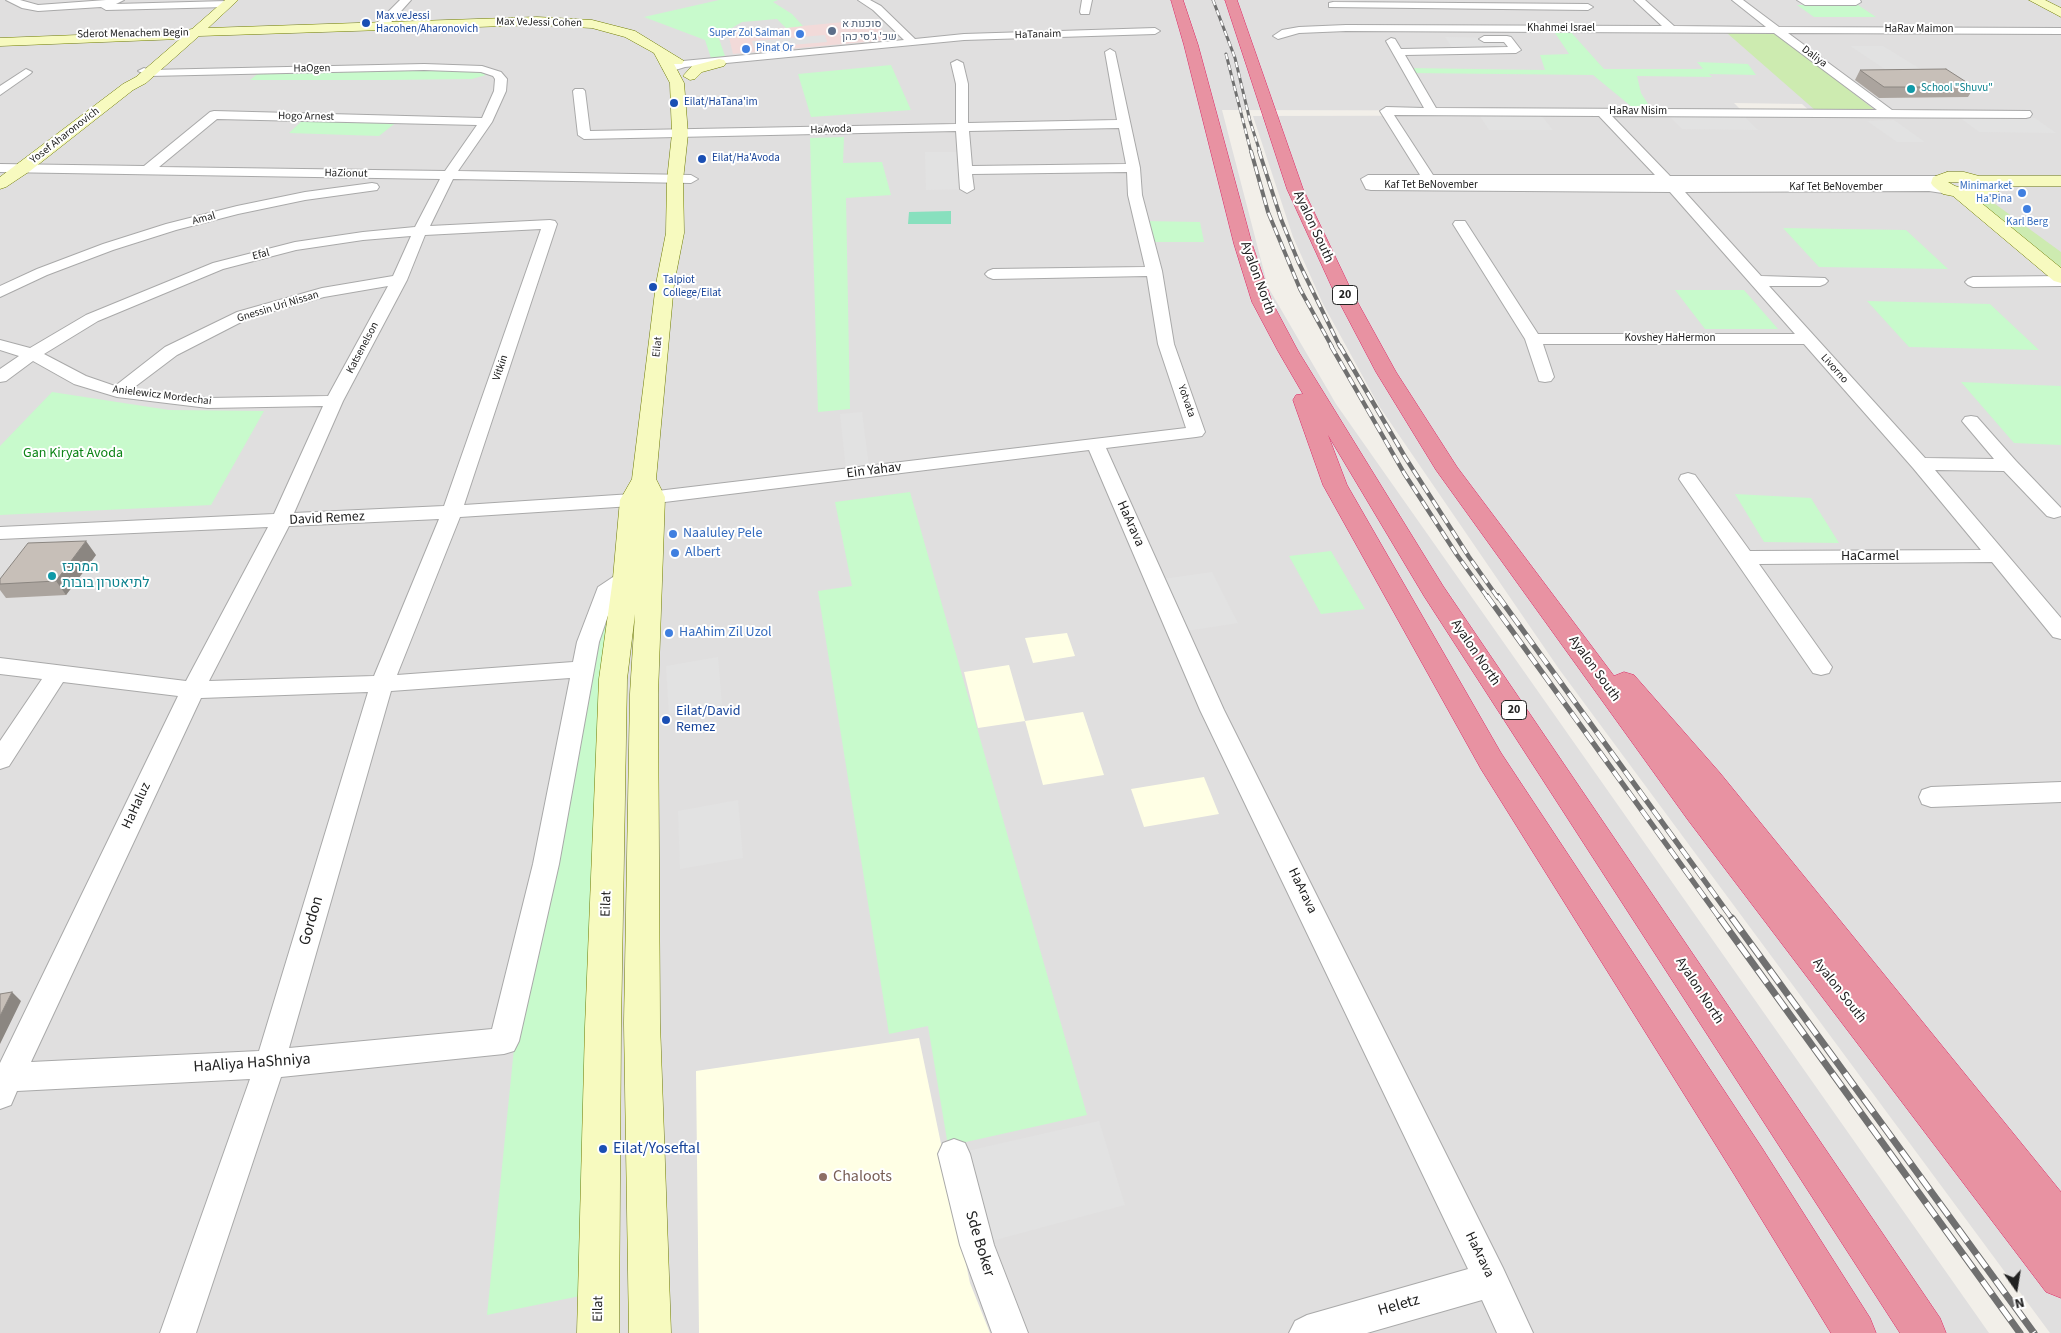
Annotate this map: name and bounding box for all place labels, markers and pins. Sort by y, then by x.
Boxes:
place label: Max veJessi Hacohen/Aharonovich [376,10,478,36]
marker: Max veJessi Hacohen/Aharonovich [360,17,372,29]
place label: סוכנות א שכ' ג'סי כהן [842,18,897,44]
marker: סוכנות א שכ' ג'סי כהן [826,25,838,37]
place label: Super Zol Salman [709,27,790,41]
marker: Super Zol Salman [794,28,806,40]
place label: Pinat Or [756,42,793,56]
marker: Pinat Or [740,43,752,55]
place label: School "Shuvu" [1921,82,1993,96]
marker: School "Shuvu" [1905,83,1917,95]
place label: Eilat/HaTana'im [684,96,758,110]
marker: Eilat/HaTana'im [668,97,680,109]
place label: Eilat/Ha'Avoda [712,152,780,166]
marker: Eilat/Ha'Avoda [696,153,708,165]
place label: Minimarket Ha'Pina [1960,180,2012,206]
marker: Minimarket Ha'Pina [2016,187,2028,199]
marker: Karl Berg [2021,203,2033,215]
place label: Karl Berg [2006,216,2048,230]
place label: Talpiot College/Eilat [663,274,721,300]
marker: Talpiot College/Eilat [647,281,659,293]
place label: Naaluley Pele [683,526,762,542]
marker: Naaluley Pele [667,528,679,540]
place label: Albert [685,545,720,561]
marker: Albert [669,547,681,559]
place label: המרכז לתיאטרון בובות [62,560,149,592]
marker: המרכז לתיאטרון בובות [46,570,58,582]
place label: HaAhim Zil Uzol [679,625,772,641]
marker: HaAhim Zil Uzol [663,627,675,639]
place label: Eilat/David Remez [676,704,740,736]
marker: Eilat/David Remez [660,714,672,726]
place label: Eilat/Yoseftal [613,1139,700,1159]
marker: Eilat/Yoseftal [597,1143,609,1155]
place label: Chaloots [833,1167,892,1187]
marker: Chaloots [817,1171,829,1183]

